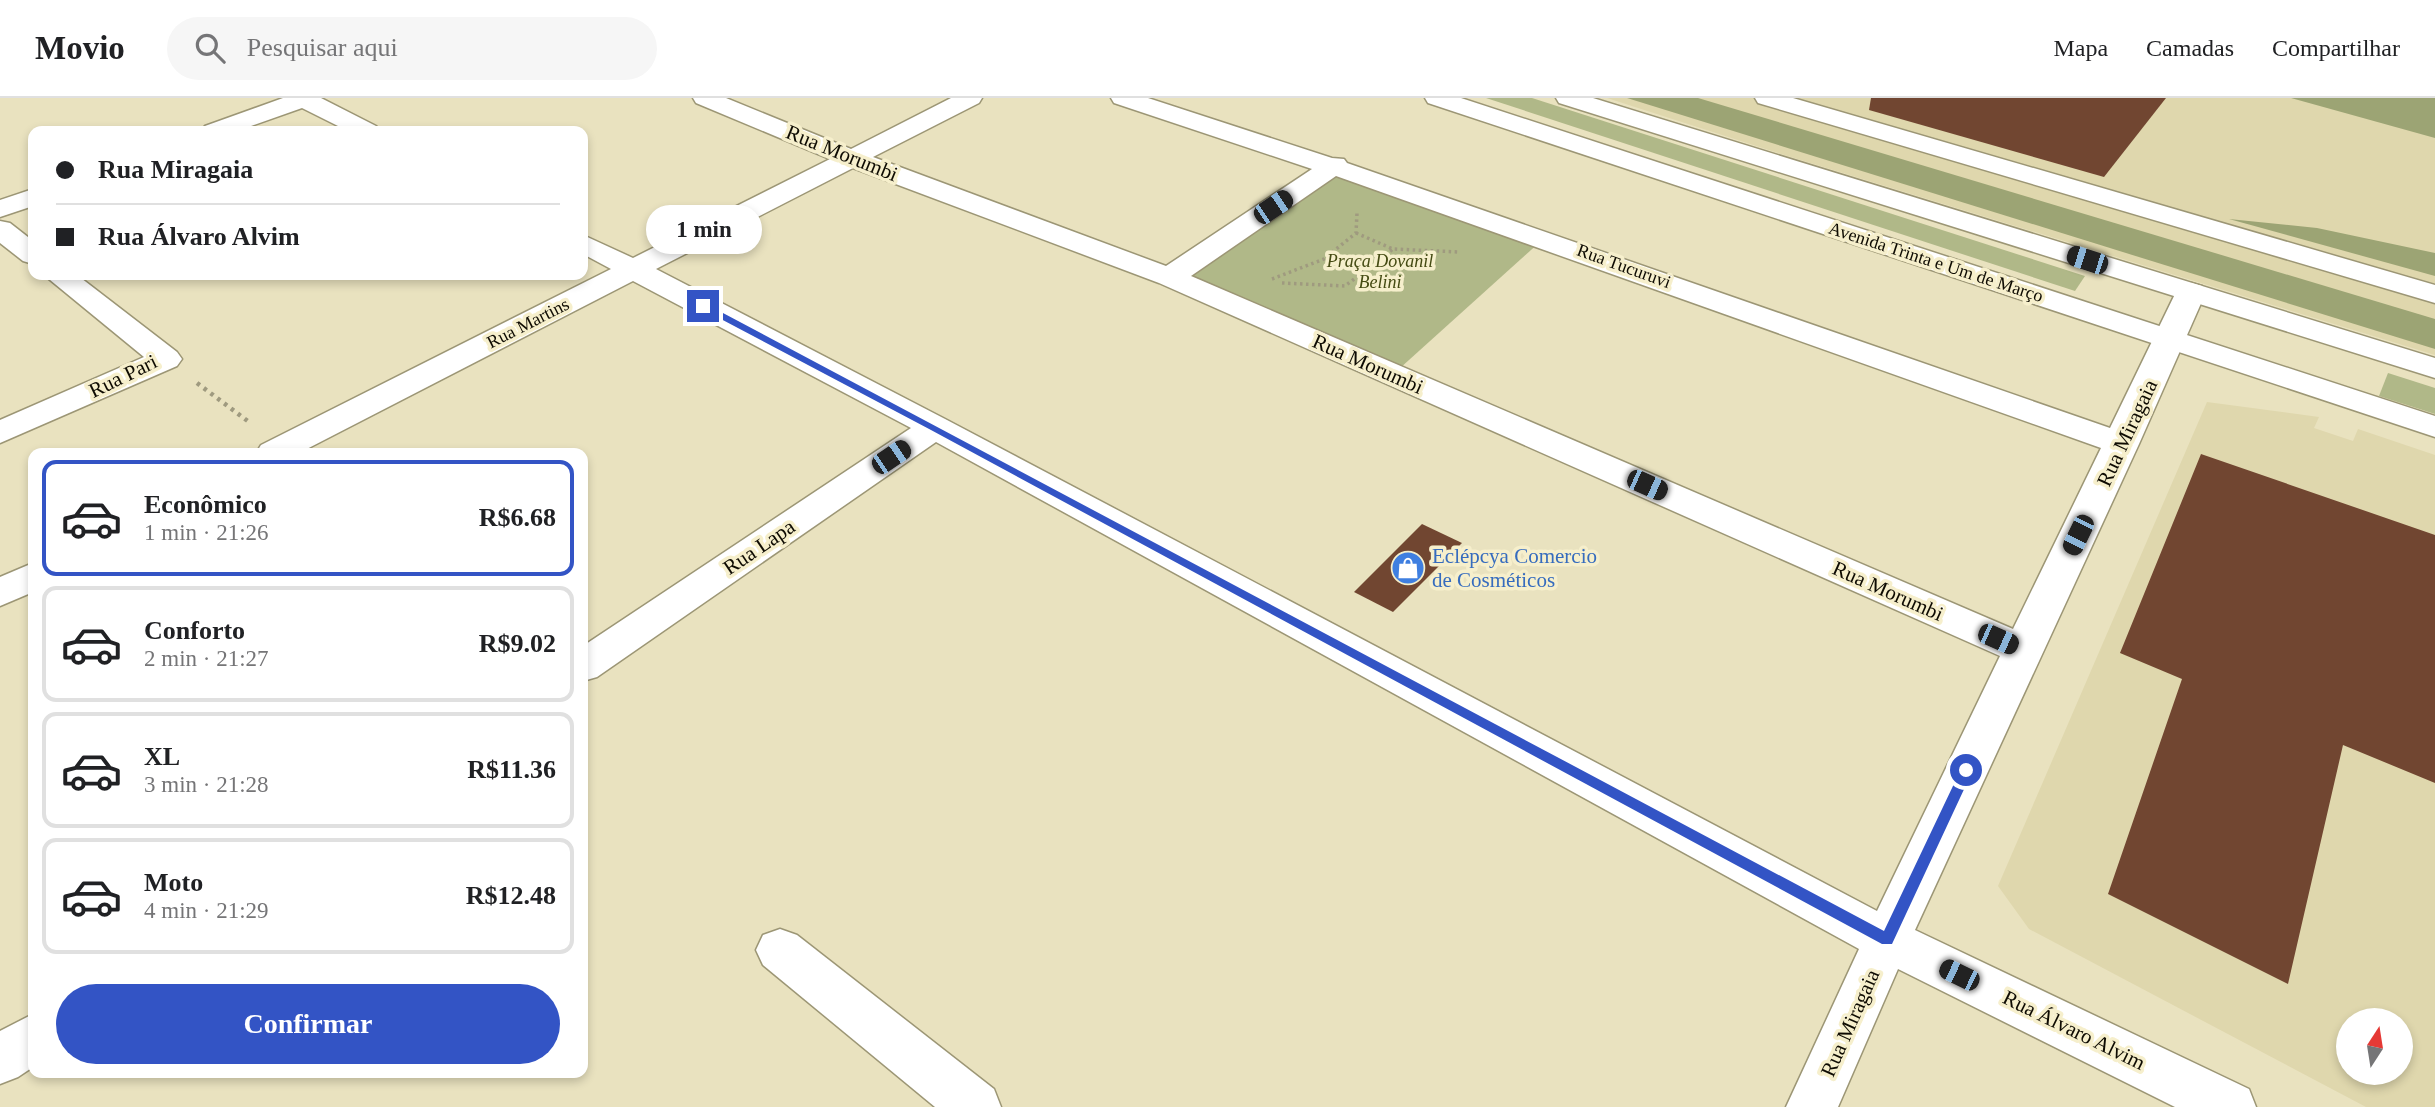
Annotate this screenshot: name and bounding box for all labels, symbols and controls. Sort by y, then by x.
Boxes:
search box [167,17,657,80]
icon: search [191,29,229,67]
text: Movio [35,30,125,66]
text: Pesquisar aqui [247,33,398,62]
text: Mapa [2053,35,2108,61]
text: Camadas [2146,35,2234,61]
text: Compartilhar [2272,35,2400,61]
street label: Rua Morumbi [783,120,902,186]
text: Rua Miragaia [98,155,253,184]
car [1250,187,1297,227]
callout: 1 min [645,204,761,254]
text: 1 min [676,217,732,242]
street label: Avenida Trinta e Um de Março [1826,218,2046,306]
text: Rua Álvaro Alvim [98,222,300,251]
street label: Rua Tucuruvi [1574,240,1674,292]
car [2064,244,2111,276]
park label: Praça Dovanil Belini [1326,251,1433,292]
route end [687,290,719,322]
street label: Rua Martins [484,294,572,352]
street label: Rua Morumbi [1309,329,1427,399]
street label: Rua Pari [85,349,161,403]
street label: Rua Miragaia [2092,375,2162,490]
car [868,437,915,477]
car [1624,467,1671,503]
icon: car [60,487,123,550]
text: Econômico [144,490,267,519]
text: R$6.68 [479,503,556,532]
car [2060,512,2097,558]
street label: Rua Lapa [719,514,800,580]
text: 1 min · 21:26 [144,520,269,545]
place label: Eclépcya Comercio de Cosméticos [1432,544,1597,592]
shop icon: Eclépcya Comercio de Cosméticos [1389,549,1427,587]
street label: Rua Morumbi [1829,556,1947,626]
icon: car [60,613,123,676]
text: Conforto [144,616,245,645]
car [1975,621,2022,657]
text: R$9.02 [479,629,556,658]
text: 2 min · 21:27 [144,646,269,671]
icon: car [60,739,123,802]
text: XL [144,742,180,771]
route start [1950,754,1982,786]
text: R$11.36 [467,755,556,784]
text: 3 min · 21:28 [144,772,269,797]
icon: car [60,865,123,928]
text: Moto [144,868,203,897]
text: R$12.48 [466,881,556,910]
text: 4 min · 21:29 [144,898,269,923]
car [1936,956,1983,994]
street label: Rua Miragaia [1816,965,1885,1080]
button: Confirmar [56,984,560,1064]
street label: Rua Álvaro Alvim [1999,985,2149,1075]
north arrow [2336,1008,2413,1085]
map controls [2336,1008,2413,1085]

